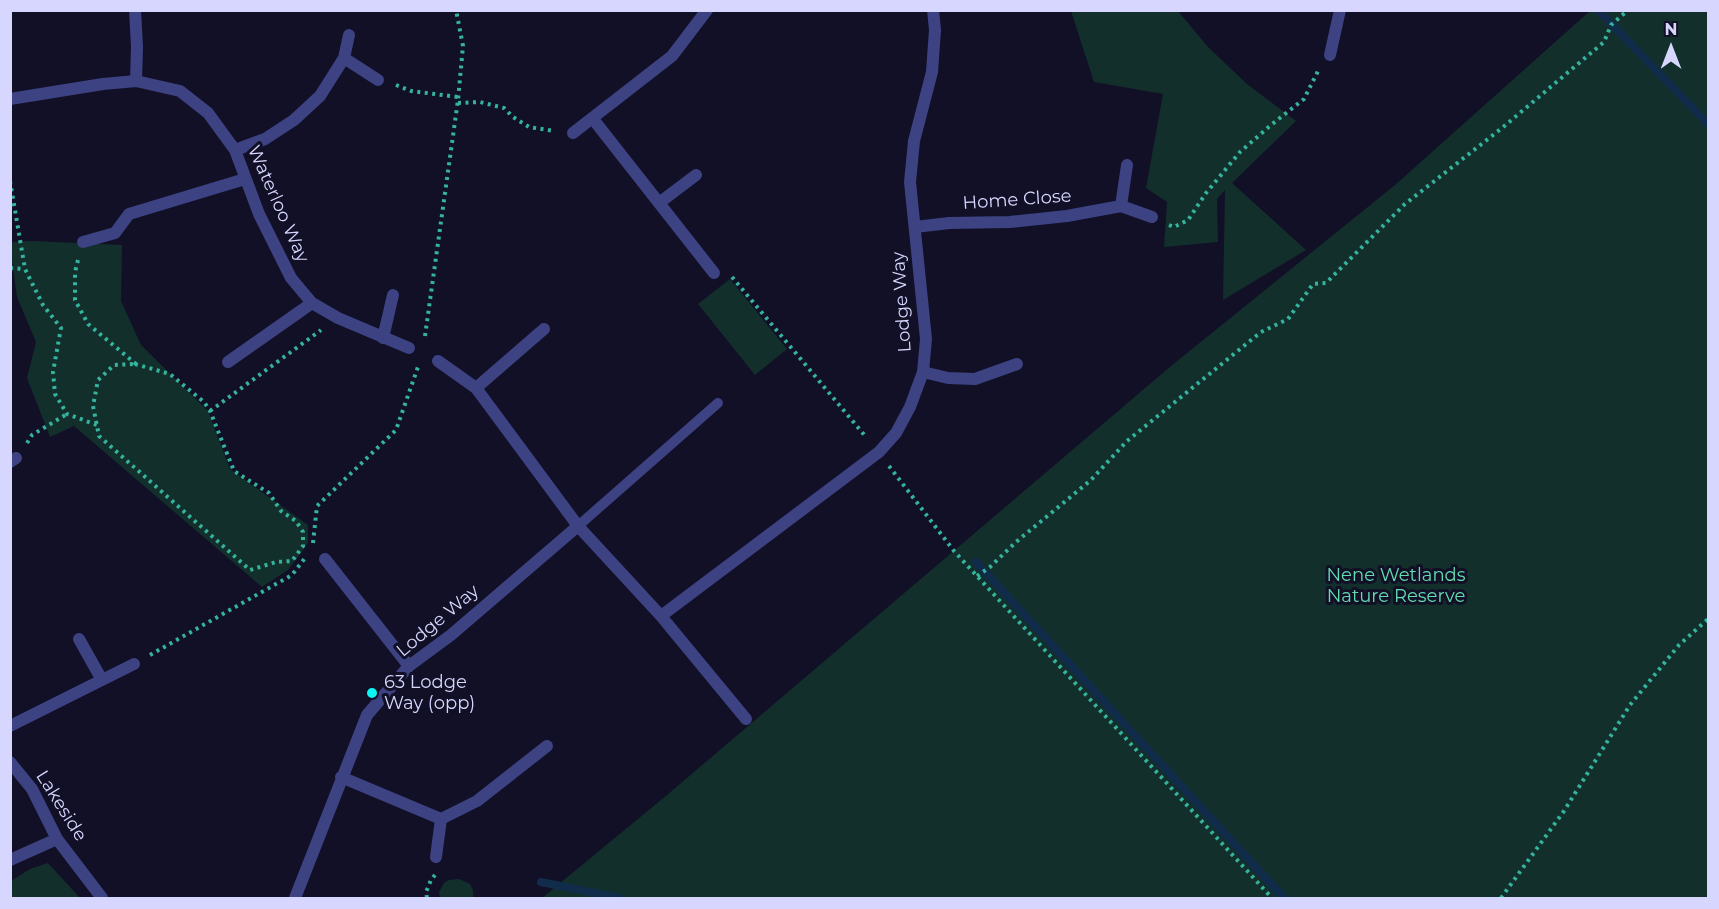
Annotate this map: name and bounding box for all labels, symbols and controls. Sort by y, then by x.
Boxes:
north arrow [1641,18,1701,78]
text: N [1665,20,1677,39]
street label: Waterloo Way [243,142,313,266]
street label: Home Close [962,185,1072,215]
street label: Lodge Way [888,251,916,353]
park label: Nene Wetlands Nature Reserve [1326,565,1466,608]
street label: Lodge Way [392,580,484,662]
place label: 63 Lodge Way (opp) [384,672,475,714]
marker: 63 Lodge Way (opp) [365,686,379,700]
street label: Lakeside [31,767,91,845]

